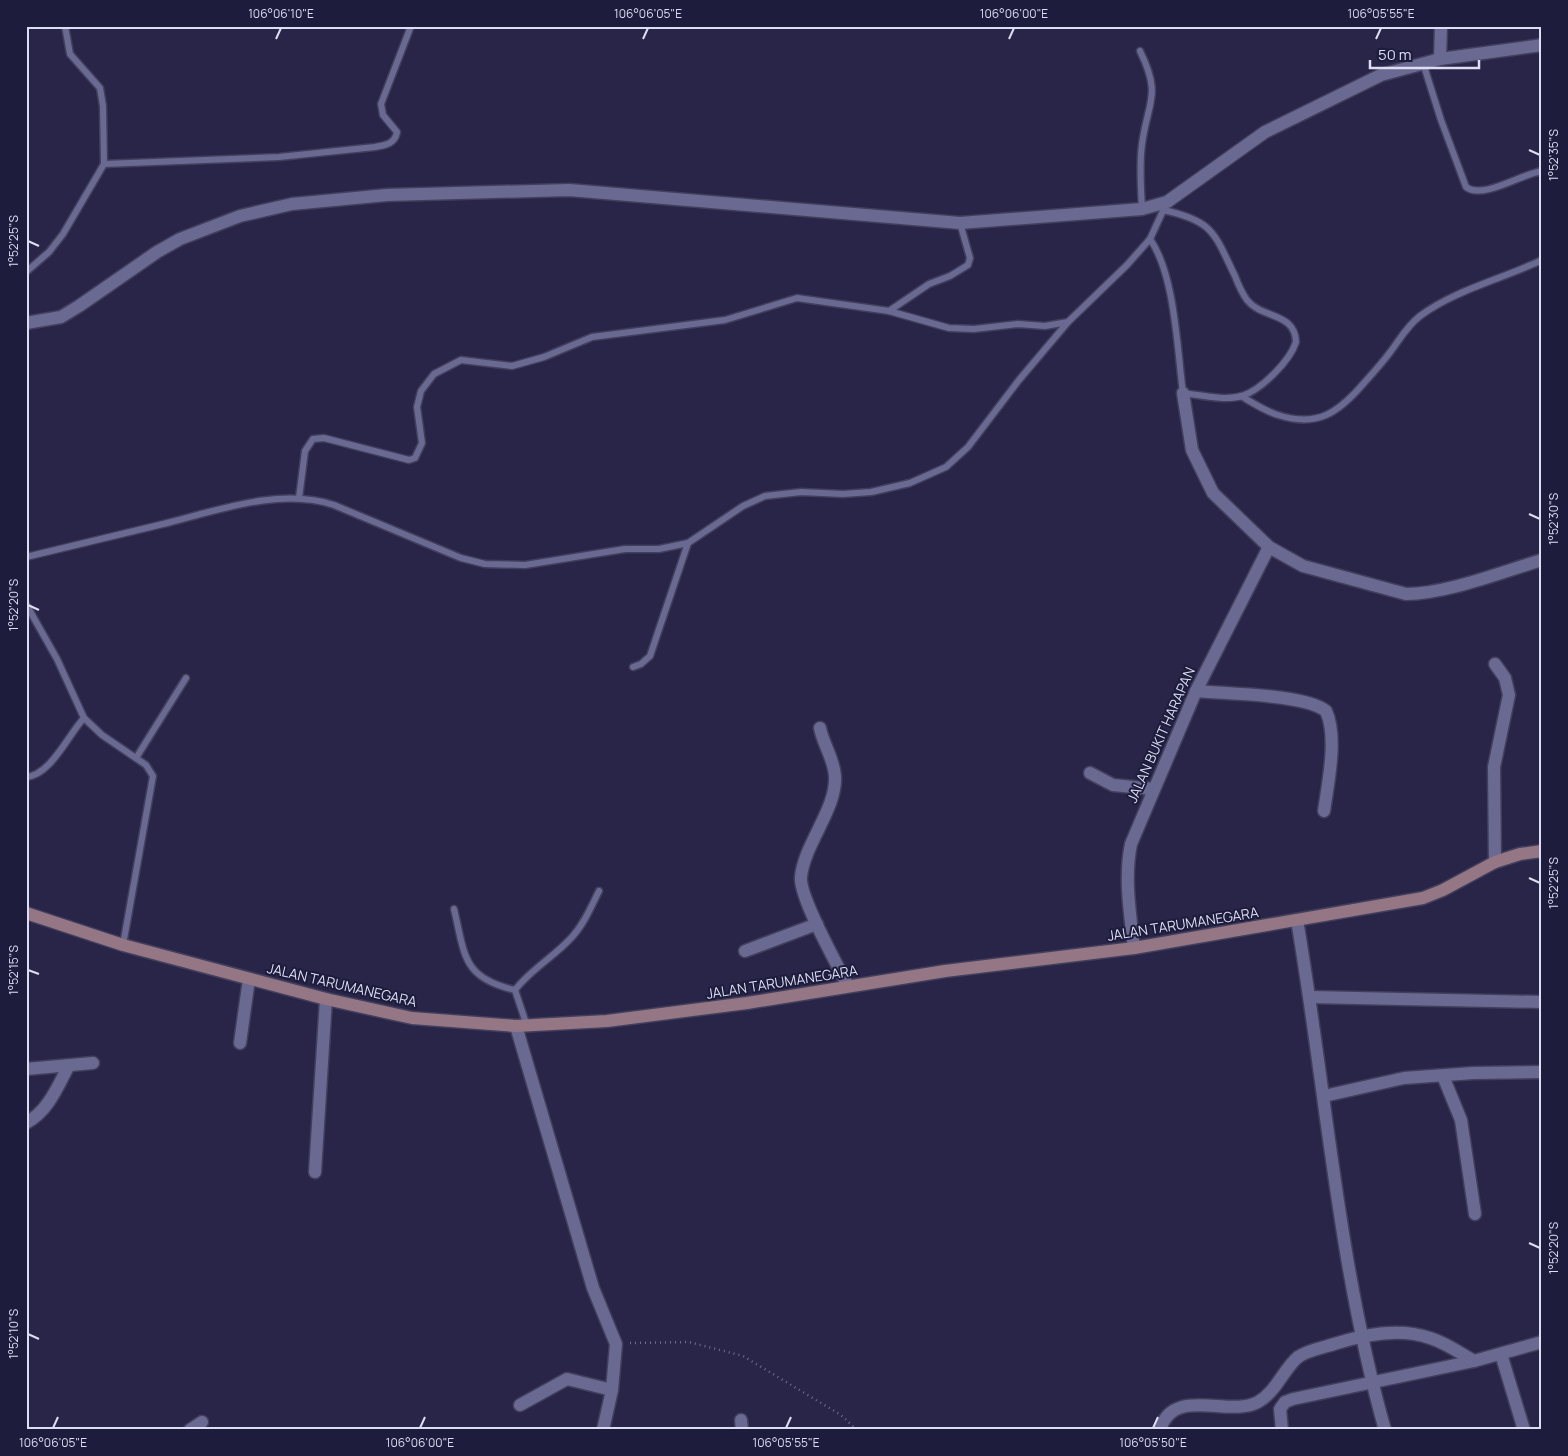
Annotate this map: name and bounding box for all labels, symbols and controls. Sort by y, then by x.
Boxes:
text: 106°06'10"E [248,5,314,22]
text: 106°06'05"E [614,5,682,22]
text: 106°06'00"E [980,5,1048,22]
text: 106°05'55"E [1347,5,1415,22]
scale bar [1370,38,1479,70]
text: 50 m [1378,44,1412,65]
text: 1°52'35"S [1545,129,1562,181]
text: 1°52'25"S [5,215,22,267]
text: 1°52'30"S [1545,493,1562,545]
text: 1°52'20"S [5,579,22,631]
street label: JALAN BUKIT HARAPAN [1122,664,1199,806]
text: 1°52'25"S [1545,857,1562,909]
street label: JALAN TARUMANEGARA [1106,902,1260,945]
text: 1°52'15"S [5,945,22,995]
street label: JALAN TARUMANEGARA [265,958,419,1011]
street label: JALAN TARUMANEGARA [705,960,859,1003]
text: 1°52'20"S [1545,1222,1562,1274]
text: 1°52'10"S [5,1309,22,1359]
text: 106°06'05"E [19,1434,87,1451]
text: 106°06'00"E [386,1434,454,1451]
text: 106°05'55"E [752,1434,820,1451]
text: 106°05'50"E [1119,1434,1187,1451]

